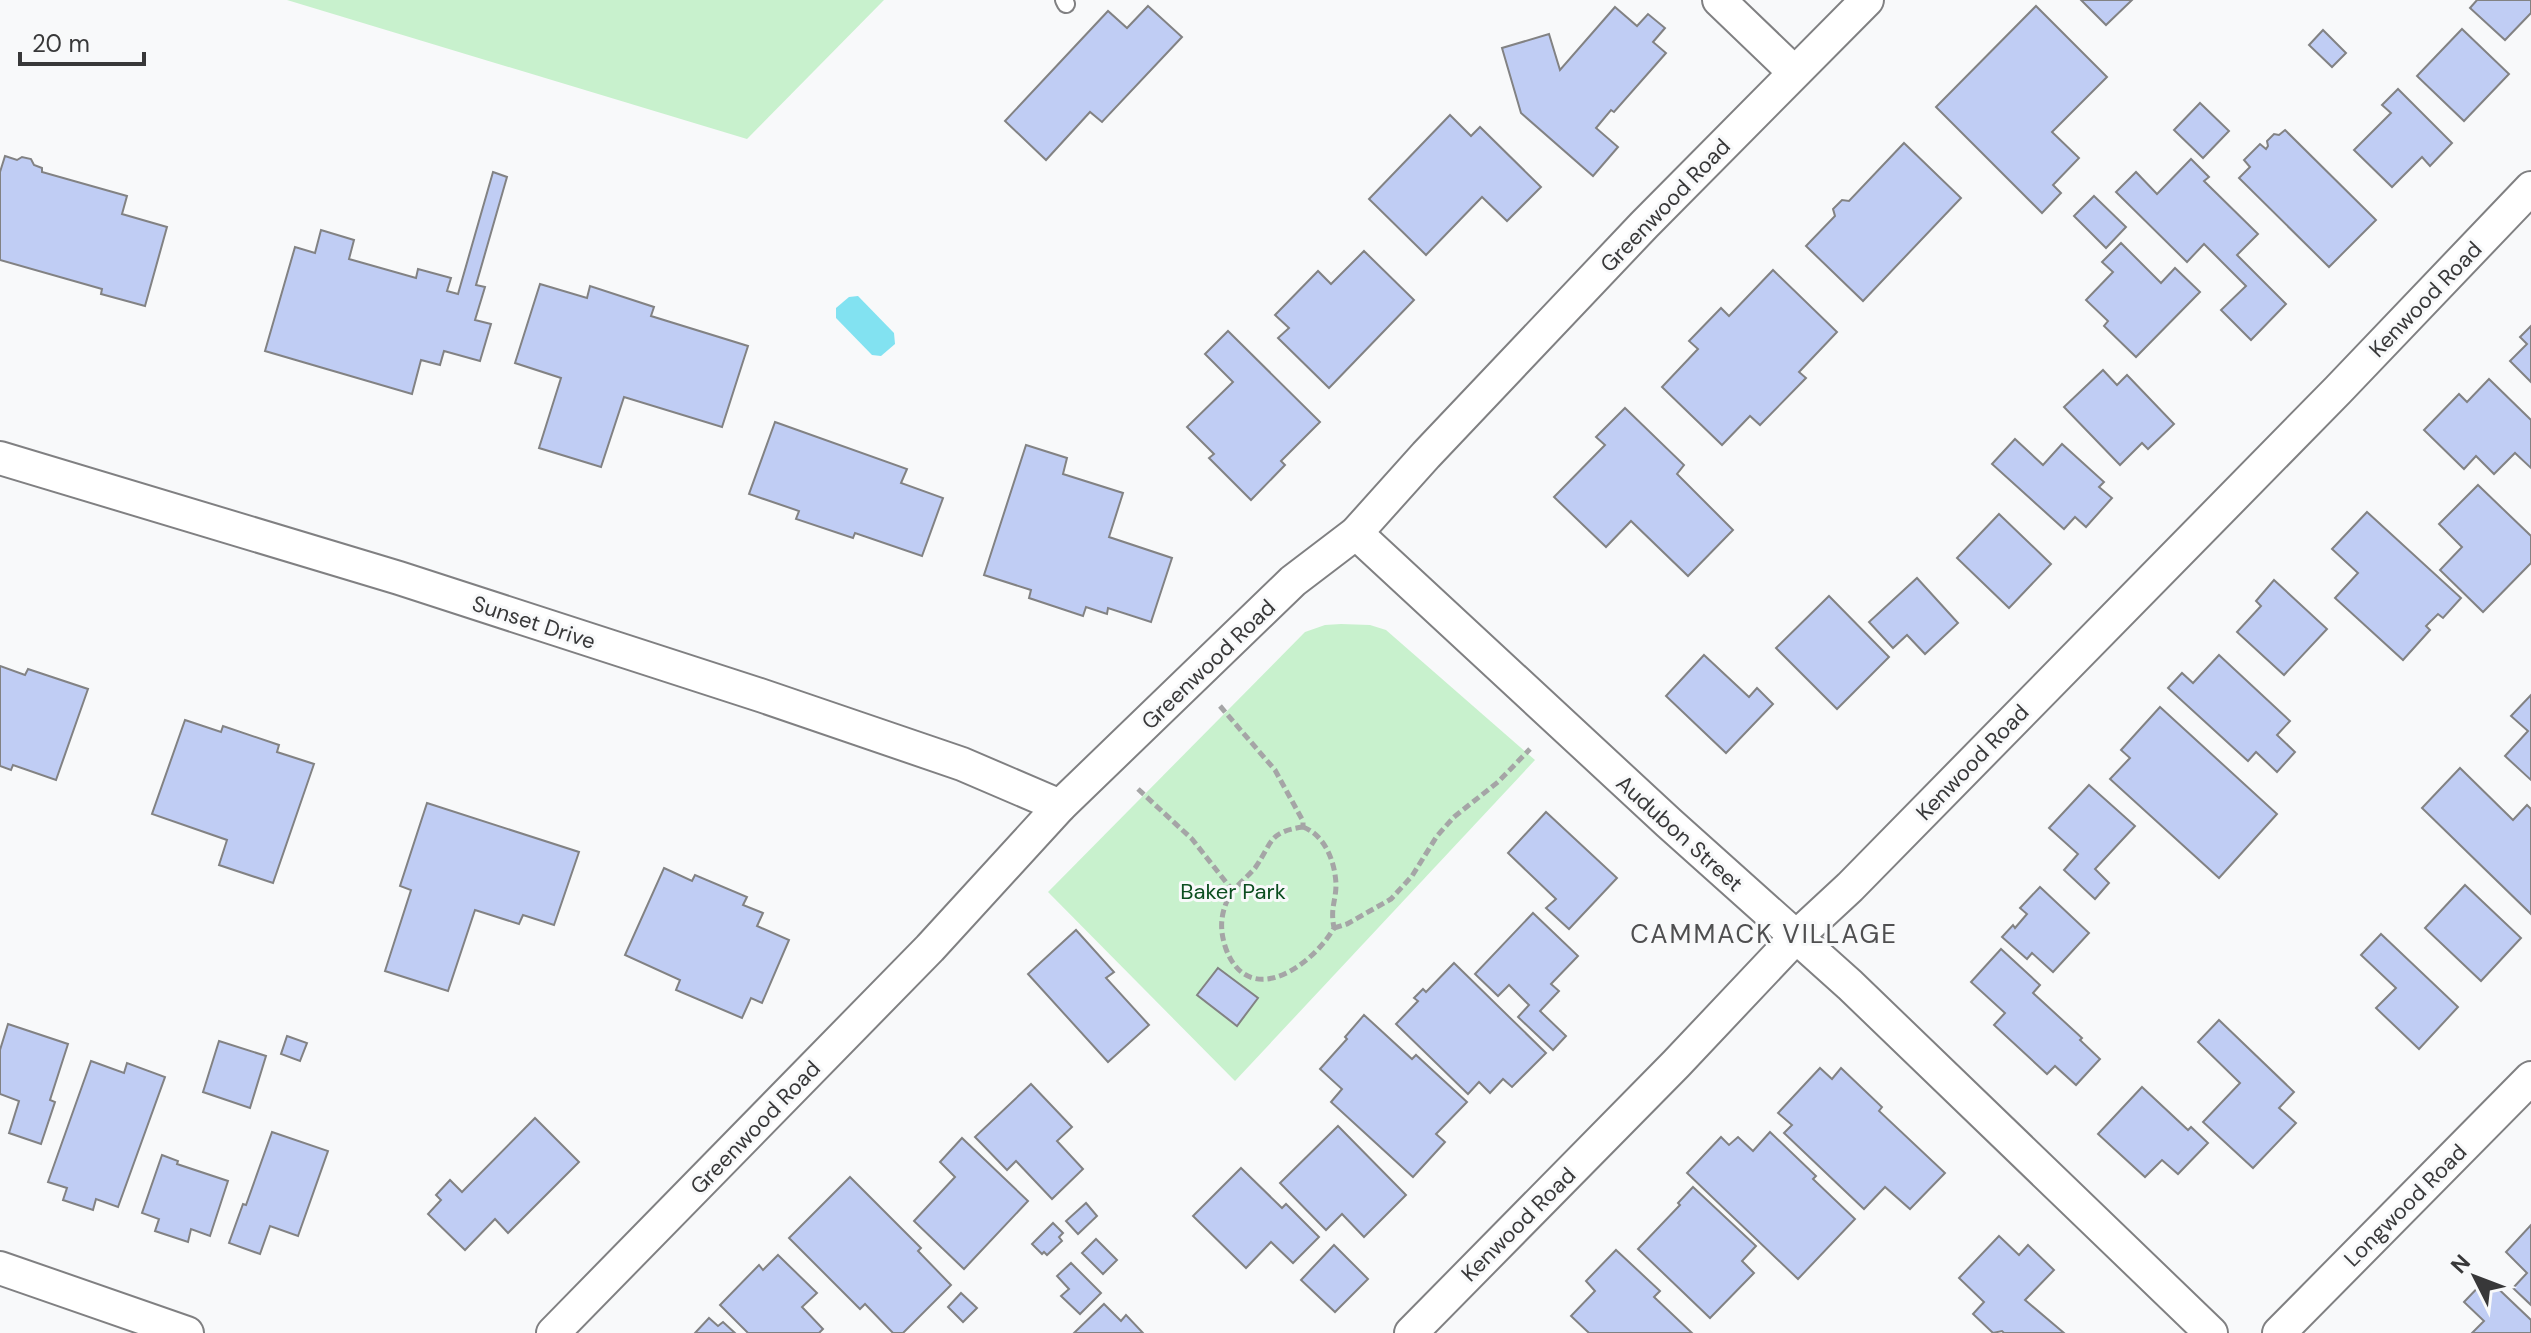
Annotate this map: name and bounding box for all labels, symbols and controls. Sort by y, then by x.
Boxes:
scale bar [20,16,144,66]
text: 20 m [32,28,90,59]
street label: Greenwood Road [1594,132,1737,278]
street label: Kenwood Road [2363,235,2488,364]
street label: Sunset Drive [469,589,599,656]
street label: Greenwood Road [1135,593,1281,736]
street label: Kenwood Road [1910,698,2035,827]
street label: Audubon Street [1610,769,1749,898]
park label: Baker Park [1180,877,1286,906]
district label: CAMMACK VILLAGE [1630,917,1898,951]
street label: Greenwood Road [684,1054,827,1200]
street label: Longwood Road [2338,1138,2473,1273]
street label: Kenwood Road [1455,1161,1582,1288]
north arrow [2435,1237,2515,1317]
text: N [2444,1248,2477,1280]

